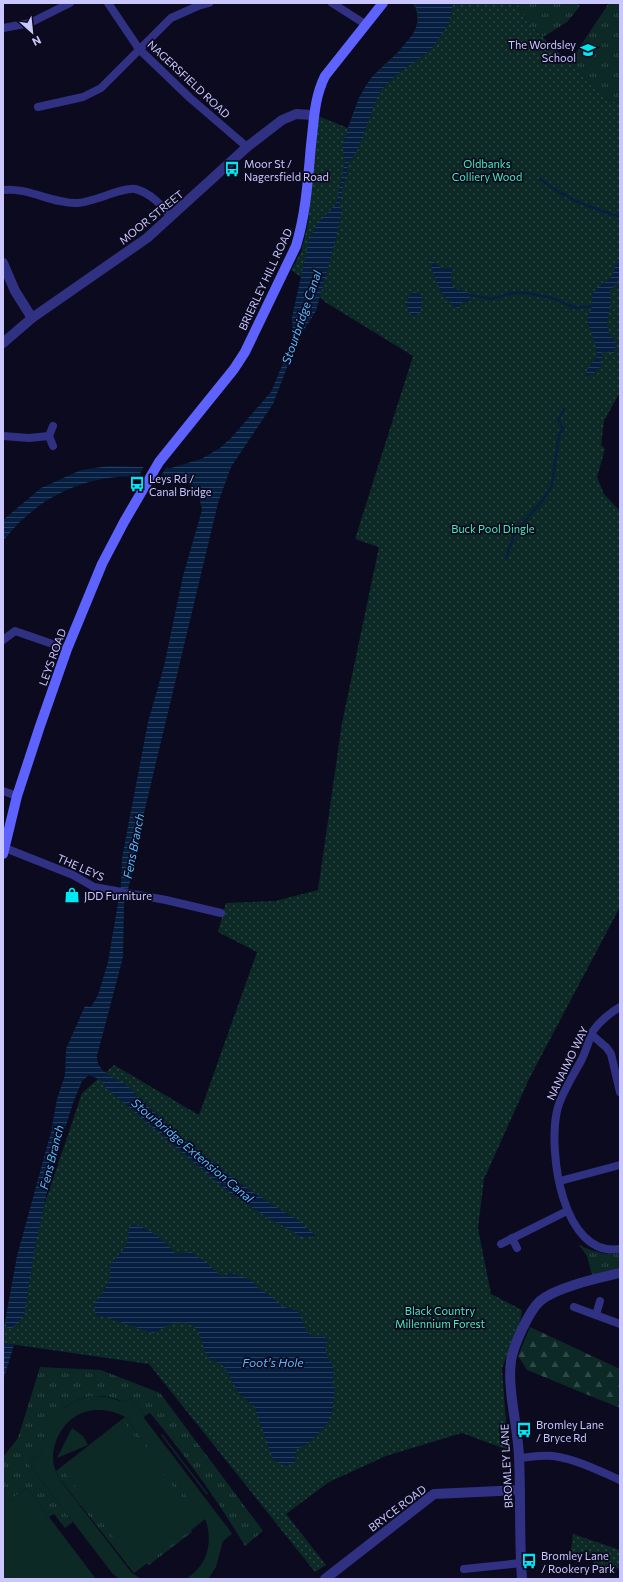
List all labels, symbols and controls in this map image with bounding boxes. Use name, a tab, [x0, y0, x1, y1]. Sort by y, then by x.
north arrow	[12, 12, 52, 52]
text: N	[30, 34, 43, 49]
street label: NAGERSFIELD ROAD	[145, 37, 233, 121]
place label: The Wordsley School	[508, 38, 576, 64]
school or university icon: The Wordsley School	[579, 41, 597, 59]
place label: Moor St / Nagersfield Road	[244, 157, 329, 183]
park label: Oldbanks Colliery Wood	[452, 157, 522, 183]
bus stop icon: Moor St / Nagersfield Road	[223, 160, 241, 178]
street label: MOOR STREET	[116, 187, 186, 247]
street label: BRIERLEY HILL ROAD	[236, 226, 294, 332]
water label: Stourbridge Canal	[278, 267, 324, 366]
place label: Leys Rd / Canal Bridge	[149, 472, 212, 498]
bus stop icon: Leys Rd / Canal Bridge	[128, 475, 146, 493]
park label: Buck Pool Dingle	[451, 522, 535, 535]
street label: LEYS ROAD	[36, 627, 68, 687]
water label: Fens Branch	[120, 812, 146, 880]
street label: THE LEYS	[55, 851, 107, 883]
shop icon: JDD Furniture	[63, 886, 81, 904]
place label: JDD Furniture	[84, 889, 152, 903]
street label: NANAIMO WAY	[544, 1024, 590, 1102]
water label: Stourbridge Extension Canal	[129, 1095, 257, 1206]
water label: Fens Branch	[36, 1123, 66, 1191]
park label: Black Country Millennium Forest	[395, 1304, 486, 1330]
water label: Foot's Hole	[242, 1355, 304, 1369]
place label: Bromley Lane / Bryce Rd	[536, 1418, 604, 1444]
bus stop icon: Bromley Lane / Bryce Rd	[515, 1421, 533, 1439]
street label: BROMLEY LANE	[497, 1423, 515, 1509]
street label: BRYCE ROAD	[366, 1482, 428, 1534]
place label: Bromley Lane / Rookery Park	[541, 1549, 615, 1575]
bus stop icon: Bromley Lane / Rookery Park	[520, 1552, 538, 1570]

